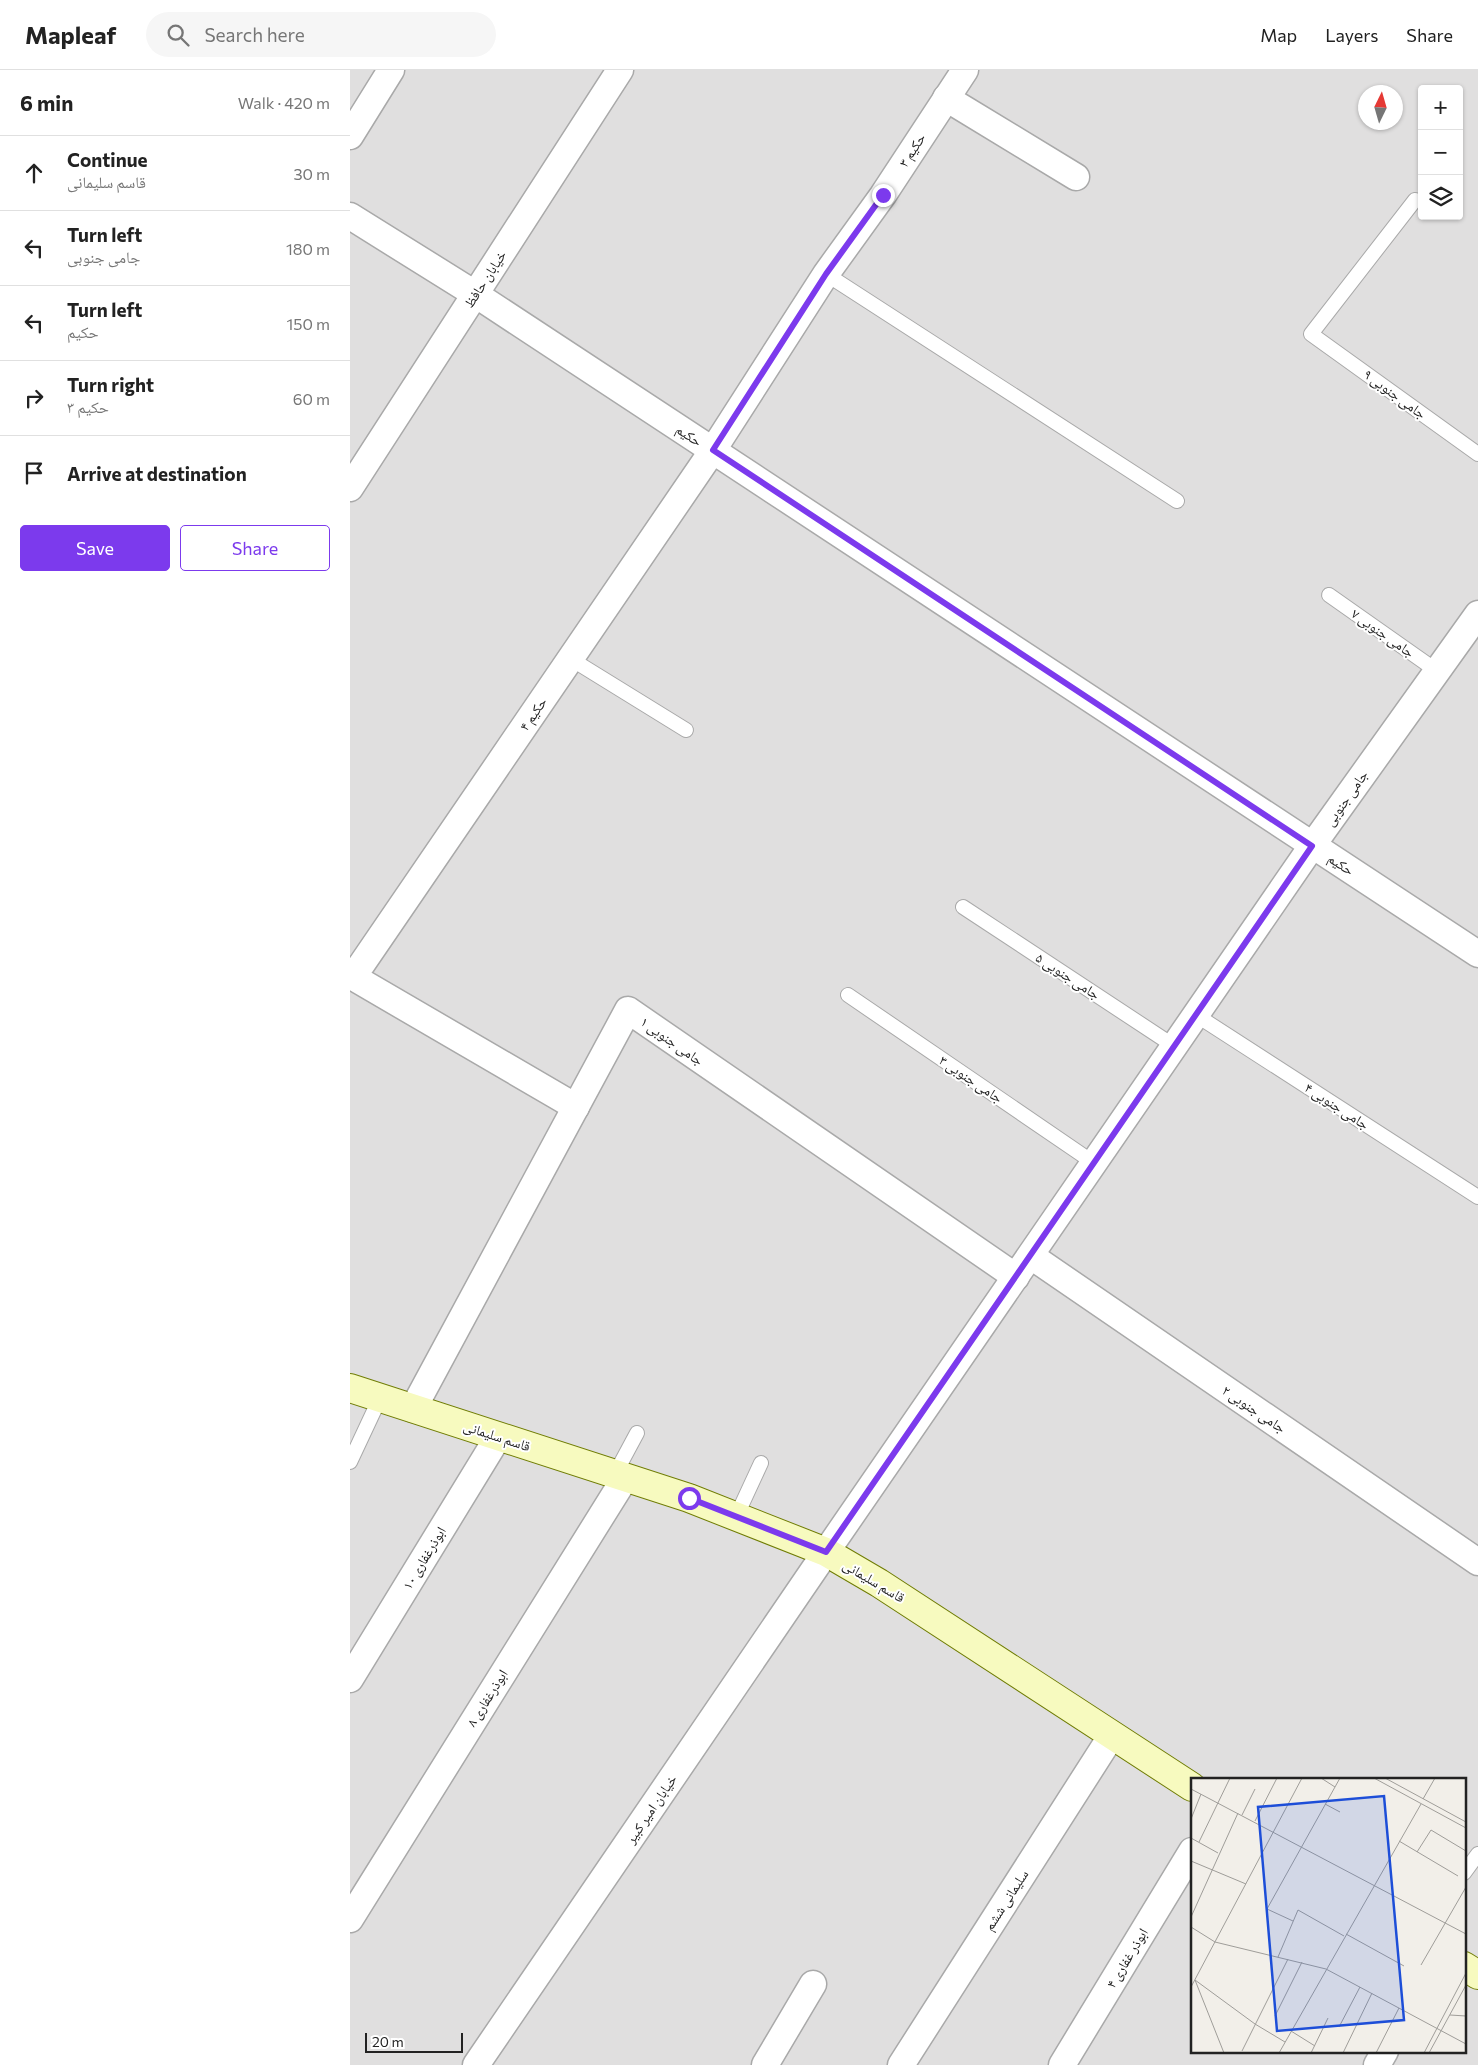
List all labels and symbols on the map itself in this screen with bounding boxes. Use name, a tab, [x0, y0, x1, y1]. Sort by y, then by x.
north arrow	[1358, 85, 1403, 130]
street label: حکیم ۳	[894, 130, 930, 171]
route end	[872, 184, 895, 207]
street label: خیابان حافظ	[460, 247, 510, 311]
street label: جامی جنوبی ۹	[1360, 365, 1430, 423]
street label: حکیم	[672, 420, 706, 451]
street label: جامی جنوبی ۷	[1348, 605, 1418, 661]
street label: حکیم ۴	[515, 694, 552, 735]
street label: جامی جنوبی	[1320, 766, 1372, 829]
street label: حکیم	[1324, 849, 1358, 880]
street label: جامی جنوبی ۵	[1032, 949, 1104, 1004]
street label: جامی جنوبی ۱	[637, 1013, 707, 1069]
street label: جامی جنوبی ۳	[936, 1051, 1006, 1107]
street label: جامی جنوبی ۴	[1301, 1079, 1373, 1134]
street label: جامی جنوبی ۲	[1219, 1381, 1289, 1437]
street label: قاسم سلیمانی	[461, 1417, 533, 1456]
route start	[678, 1487, 701, 1510]
street label: ابوذرغفاری ۱۰	[398, 1523, 450, 1593]
street label: قاسم سلیمانی	[839, 1555, 908, 1607]
street label: ابوذرغفاری ۸	[462, 1666, 512, 1730]
street label: خیابان امیر کبیر	[621, 1771, 681, 1848]
inset map	[1191, 1778, 1466, 2052]
street label: سلیمانی ششم	[980, 1866, 1033, 1934]
street label: ابوذر غفاری ۴	[1102, 1925, 1152, 1991]
scale bar	[365, 2030, 462, 2053]

